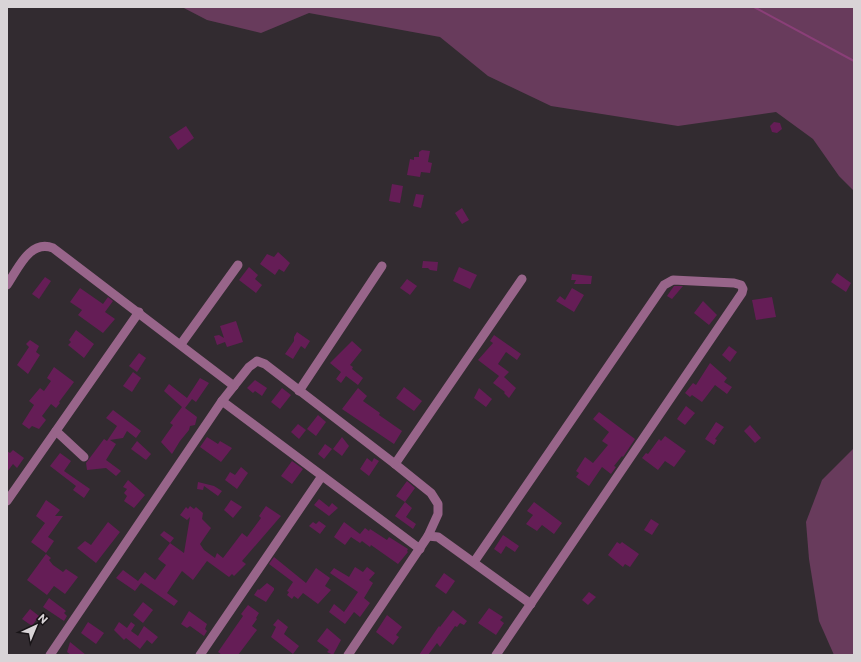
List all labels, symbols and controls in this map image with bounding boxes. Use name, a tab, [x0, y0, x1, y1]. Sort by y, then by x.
north arrow	[16, 606, 56, 646]
text: N	[36, 611, 51, 626]

